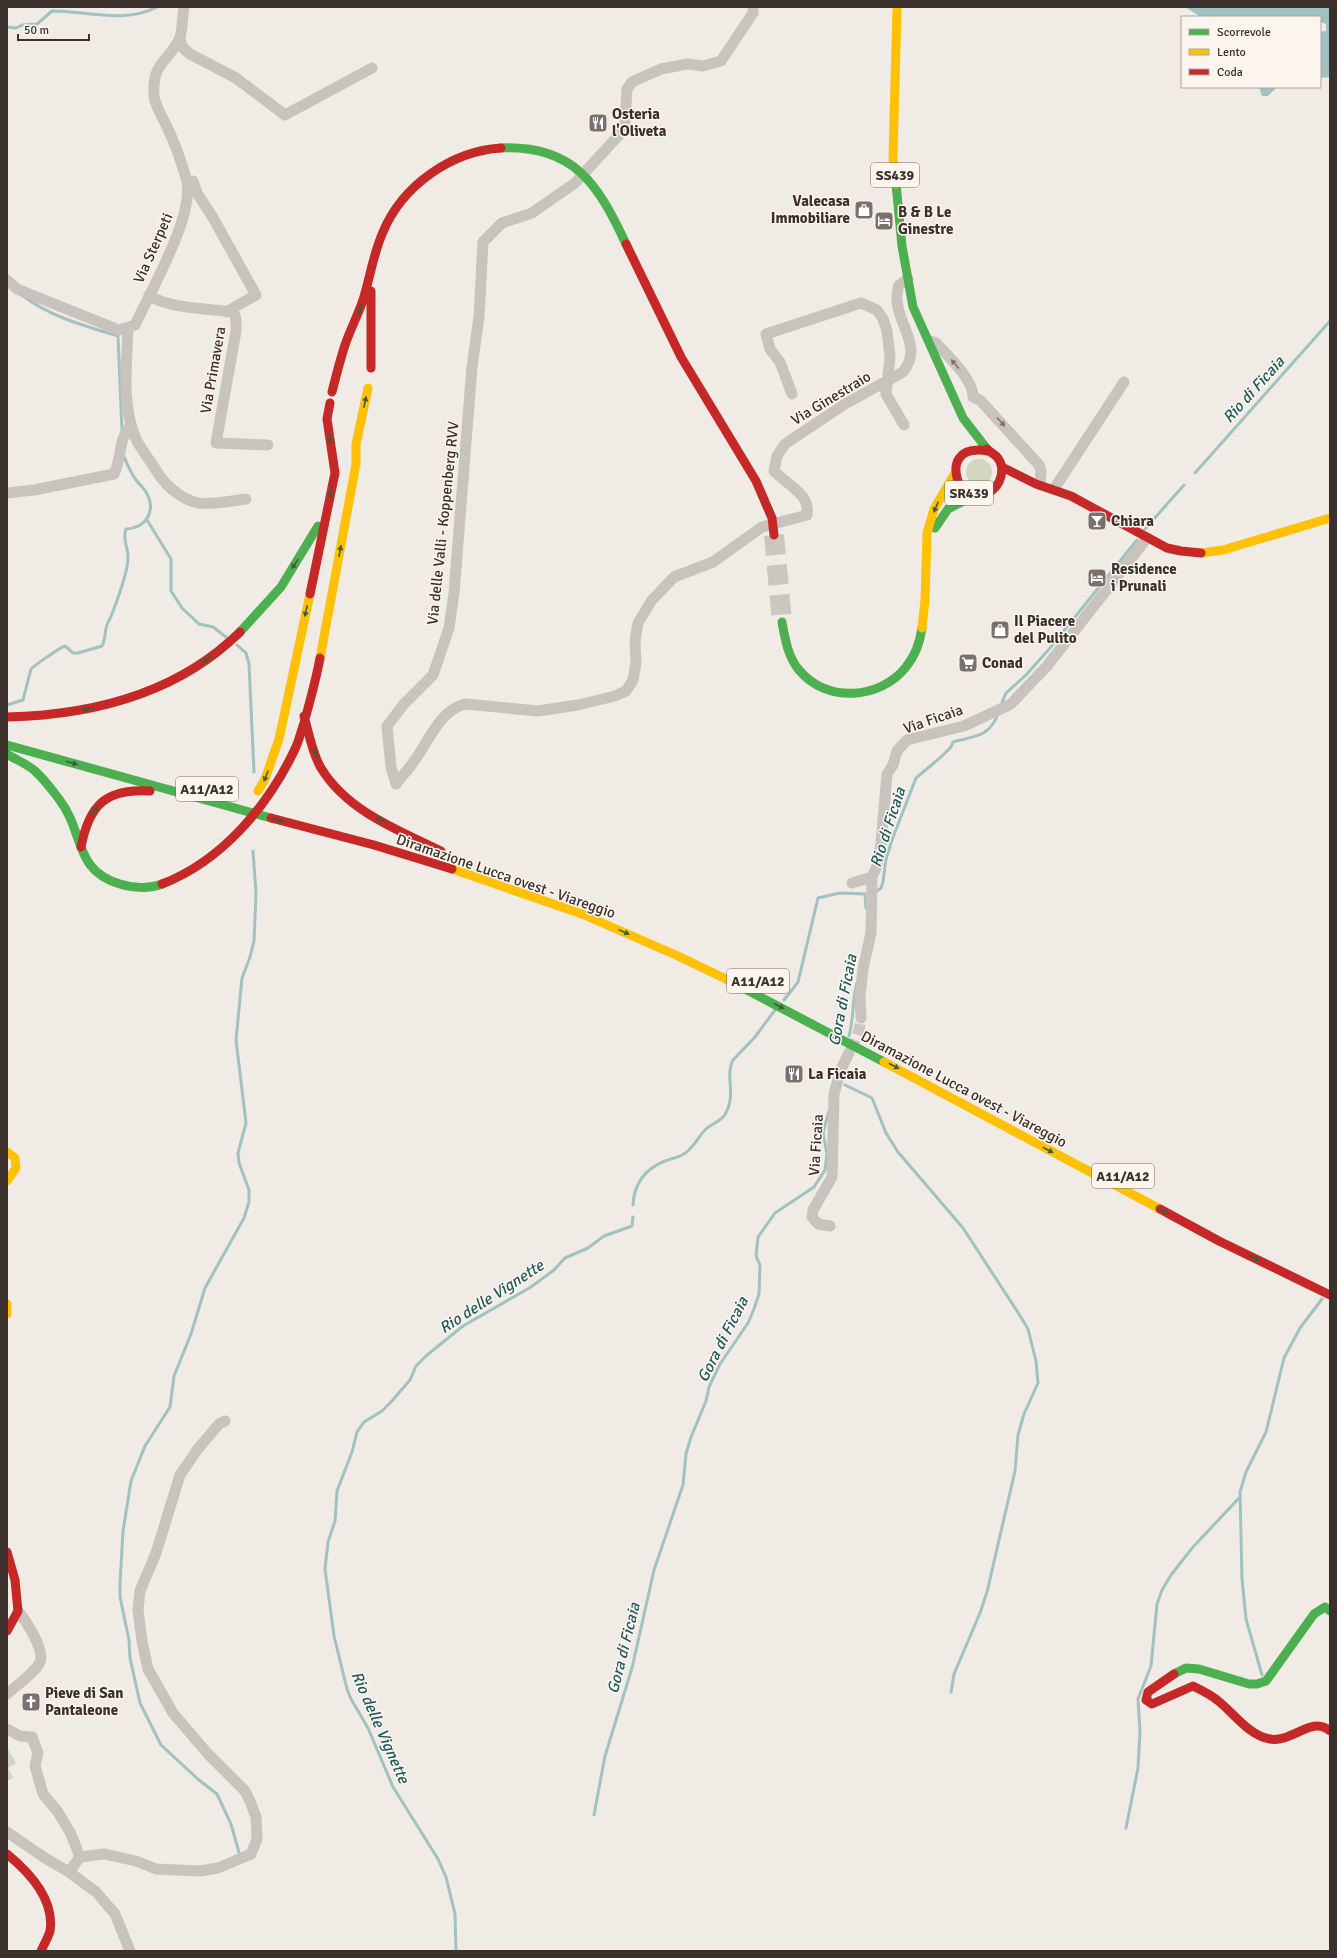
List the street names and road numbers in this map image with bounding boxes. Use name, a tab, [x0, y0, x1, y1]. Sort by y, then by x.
road number: SS439	[871, 163, 919, 187]
street label: Via Sterpeti	[130, 210, 176, 286]
street label: Via Primavera	[196, 325, 230, 415]
street label: Via Ginestraio	[788, 367, 874, 429]
street label: Via delle Valli - Koppenberg RVV	[423, 420, 463, 626]
road number: SR439	[945, 481, 993, 505]
street label: Via Ficaia	[901, 700, 965, 738]
road number: A11/A12	[176, 777, 238, 801]
street label: Diramazione Lucca ovest - Viareggio	[394, 830, 618, 922]
road number: A11/A12	[727, 969, 789, 993]
street label: Diramazione Lucca ovest - Viareggio	[858, 1027, 1070, 1151]
street label: Via Ficaia	[805, 1114, 827, 1176]
road number: A11/A12	[1092, 1164, 1154, 1188]

